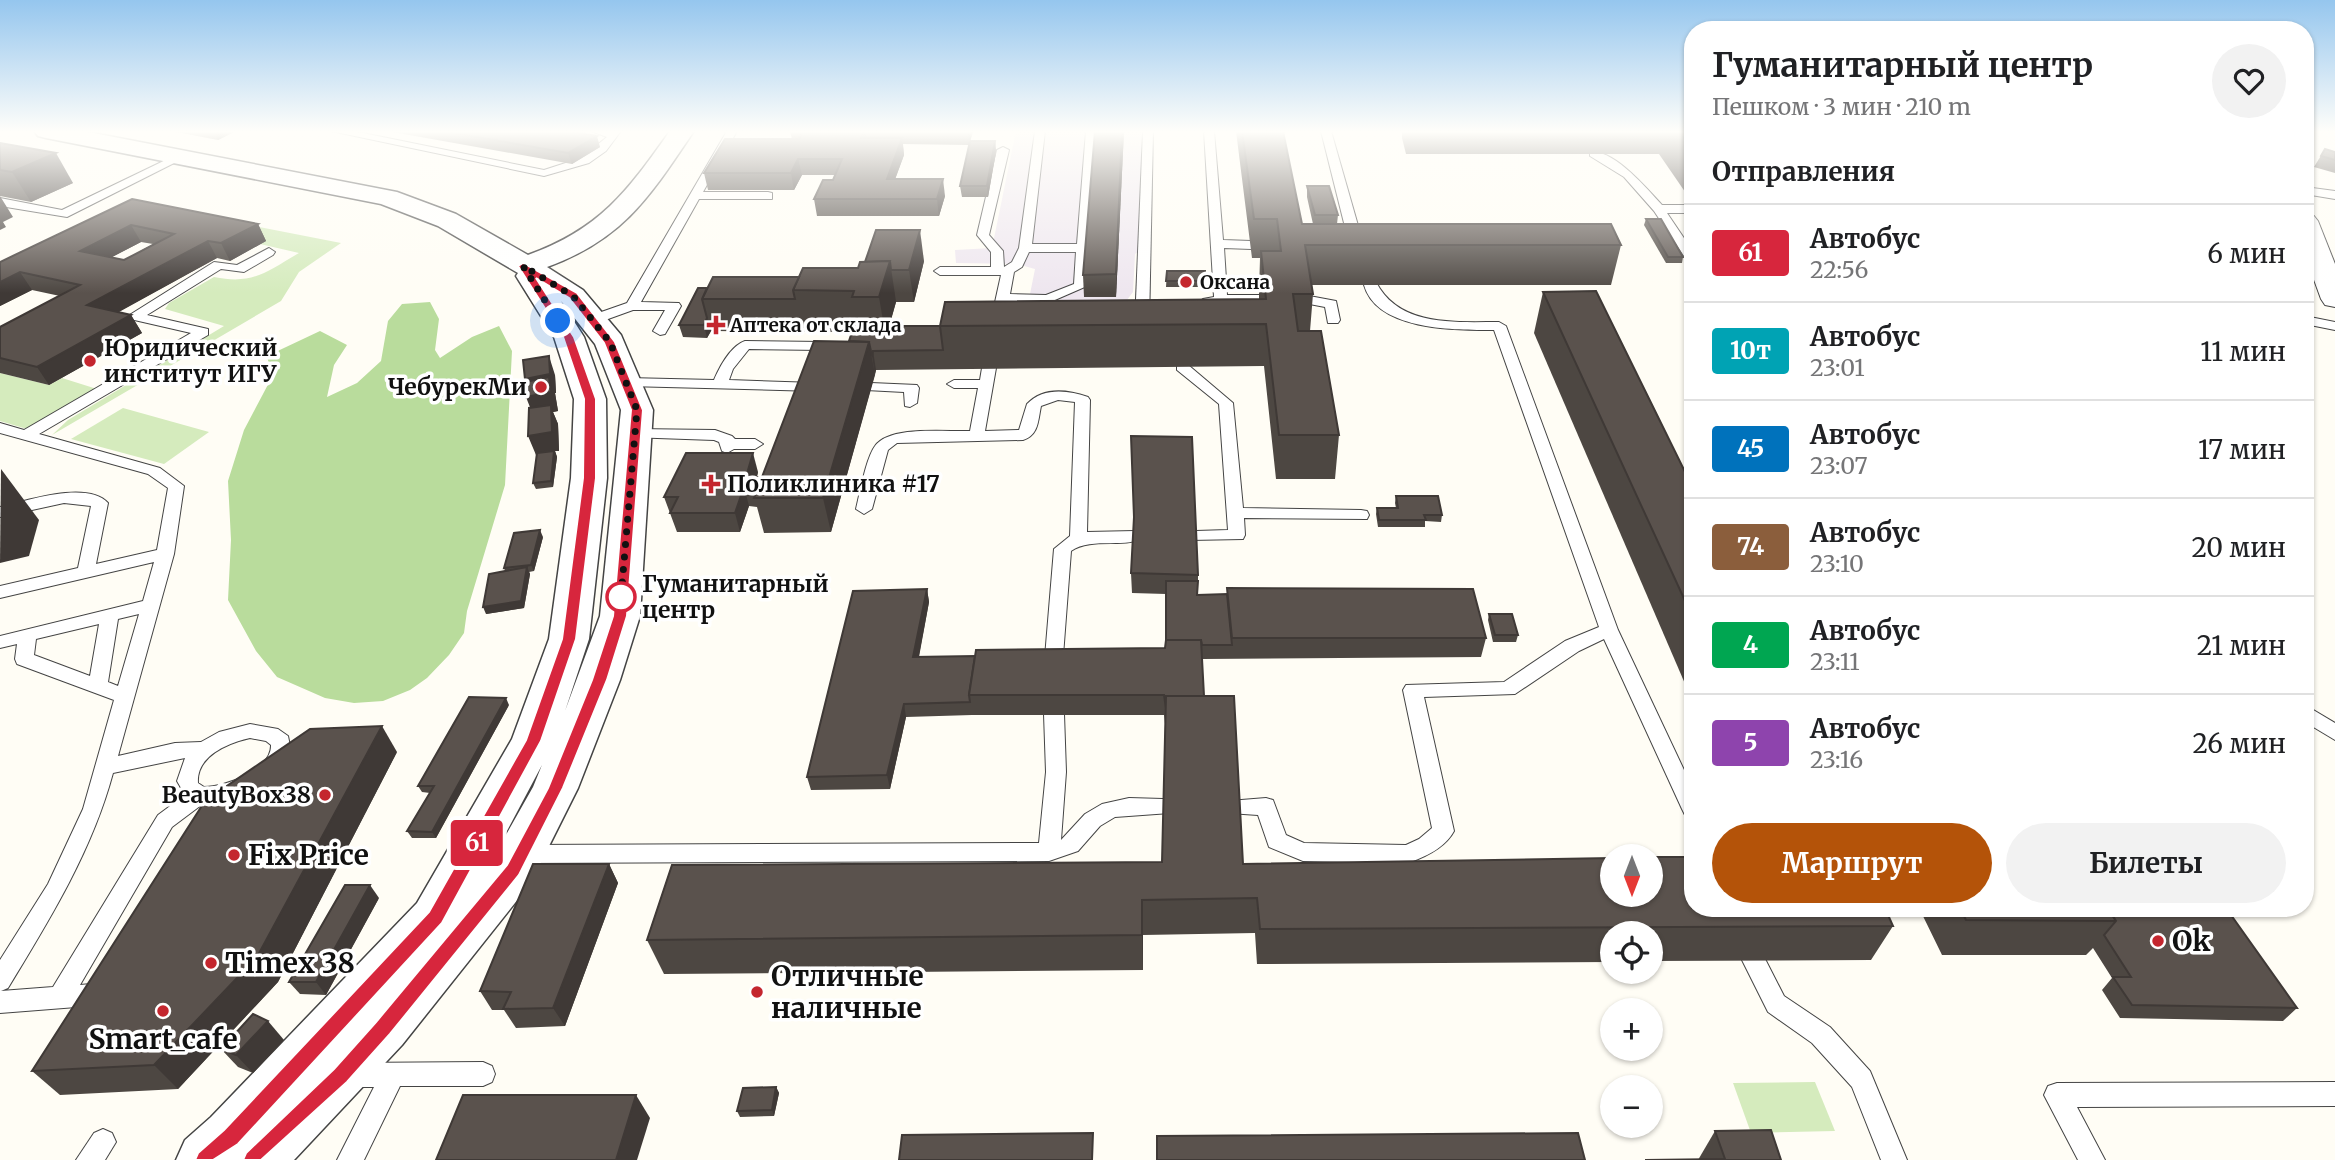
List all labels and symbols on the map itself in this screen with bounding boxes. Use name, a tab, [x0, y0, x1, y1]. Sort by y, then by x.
place label: Оксана	[1200, 270, 1271, 294]
marker: Оксана	[1178, 274, 1194, 290]
your location	[540, 303, 575, 338]
place label: Аптека от склада	[729, 313, 902, 337]
marker: Аптека от склада	[708, 317, 724, 333]
place label: Юридический институт ИГУ	[104, 333, 278, 388]
marker: Юридический институт ИГУ	[82, 353, 98, 369]
place label: ЧебурекМи	[388, 372, 527, 401]
marker: ЧебурекМи	[533, 379, 549, 395]
place label: Поликлиника #17	[727, 469, 940, 498]
marker: Поликлиника #17	[701, 474, 721, 494]
place label: Гуманитарный центр	[642, 569, 829, 624]
marker: Гуманитарный центр	[606, 582, 636, 612]
place label: BeautyBox38	[161, 780, 311, 809]
marker: BeautyBox38	[317, 787, 333, 803]
line badge: 61	[446, 820, 508, 866]
place label: Fix Price	[248, 837, 369, 873]
north arrow	[1600, 844, 1662, 906]
marker: Fix Price	[226, 847, 242, 863]
place label: Ok	[2172, 923, 2211, 959]
marker: Ok	[2150, 933, 2166, 949]
place label: Timex 38	[225, 945, 355, 981]
marker: Timex 38	[203, 955, 219, 971]
place label: Отличные наличные	[771, 958, 924, 1026]
marker: Отличные наличные	[749, 984, 765, 1000]
marker: Smart_cafe	[155, 1003, 171, 1019]
place label: Smart_cafe	[88, 1021, 238, 1057]

